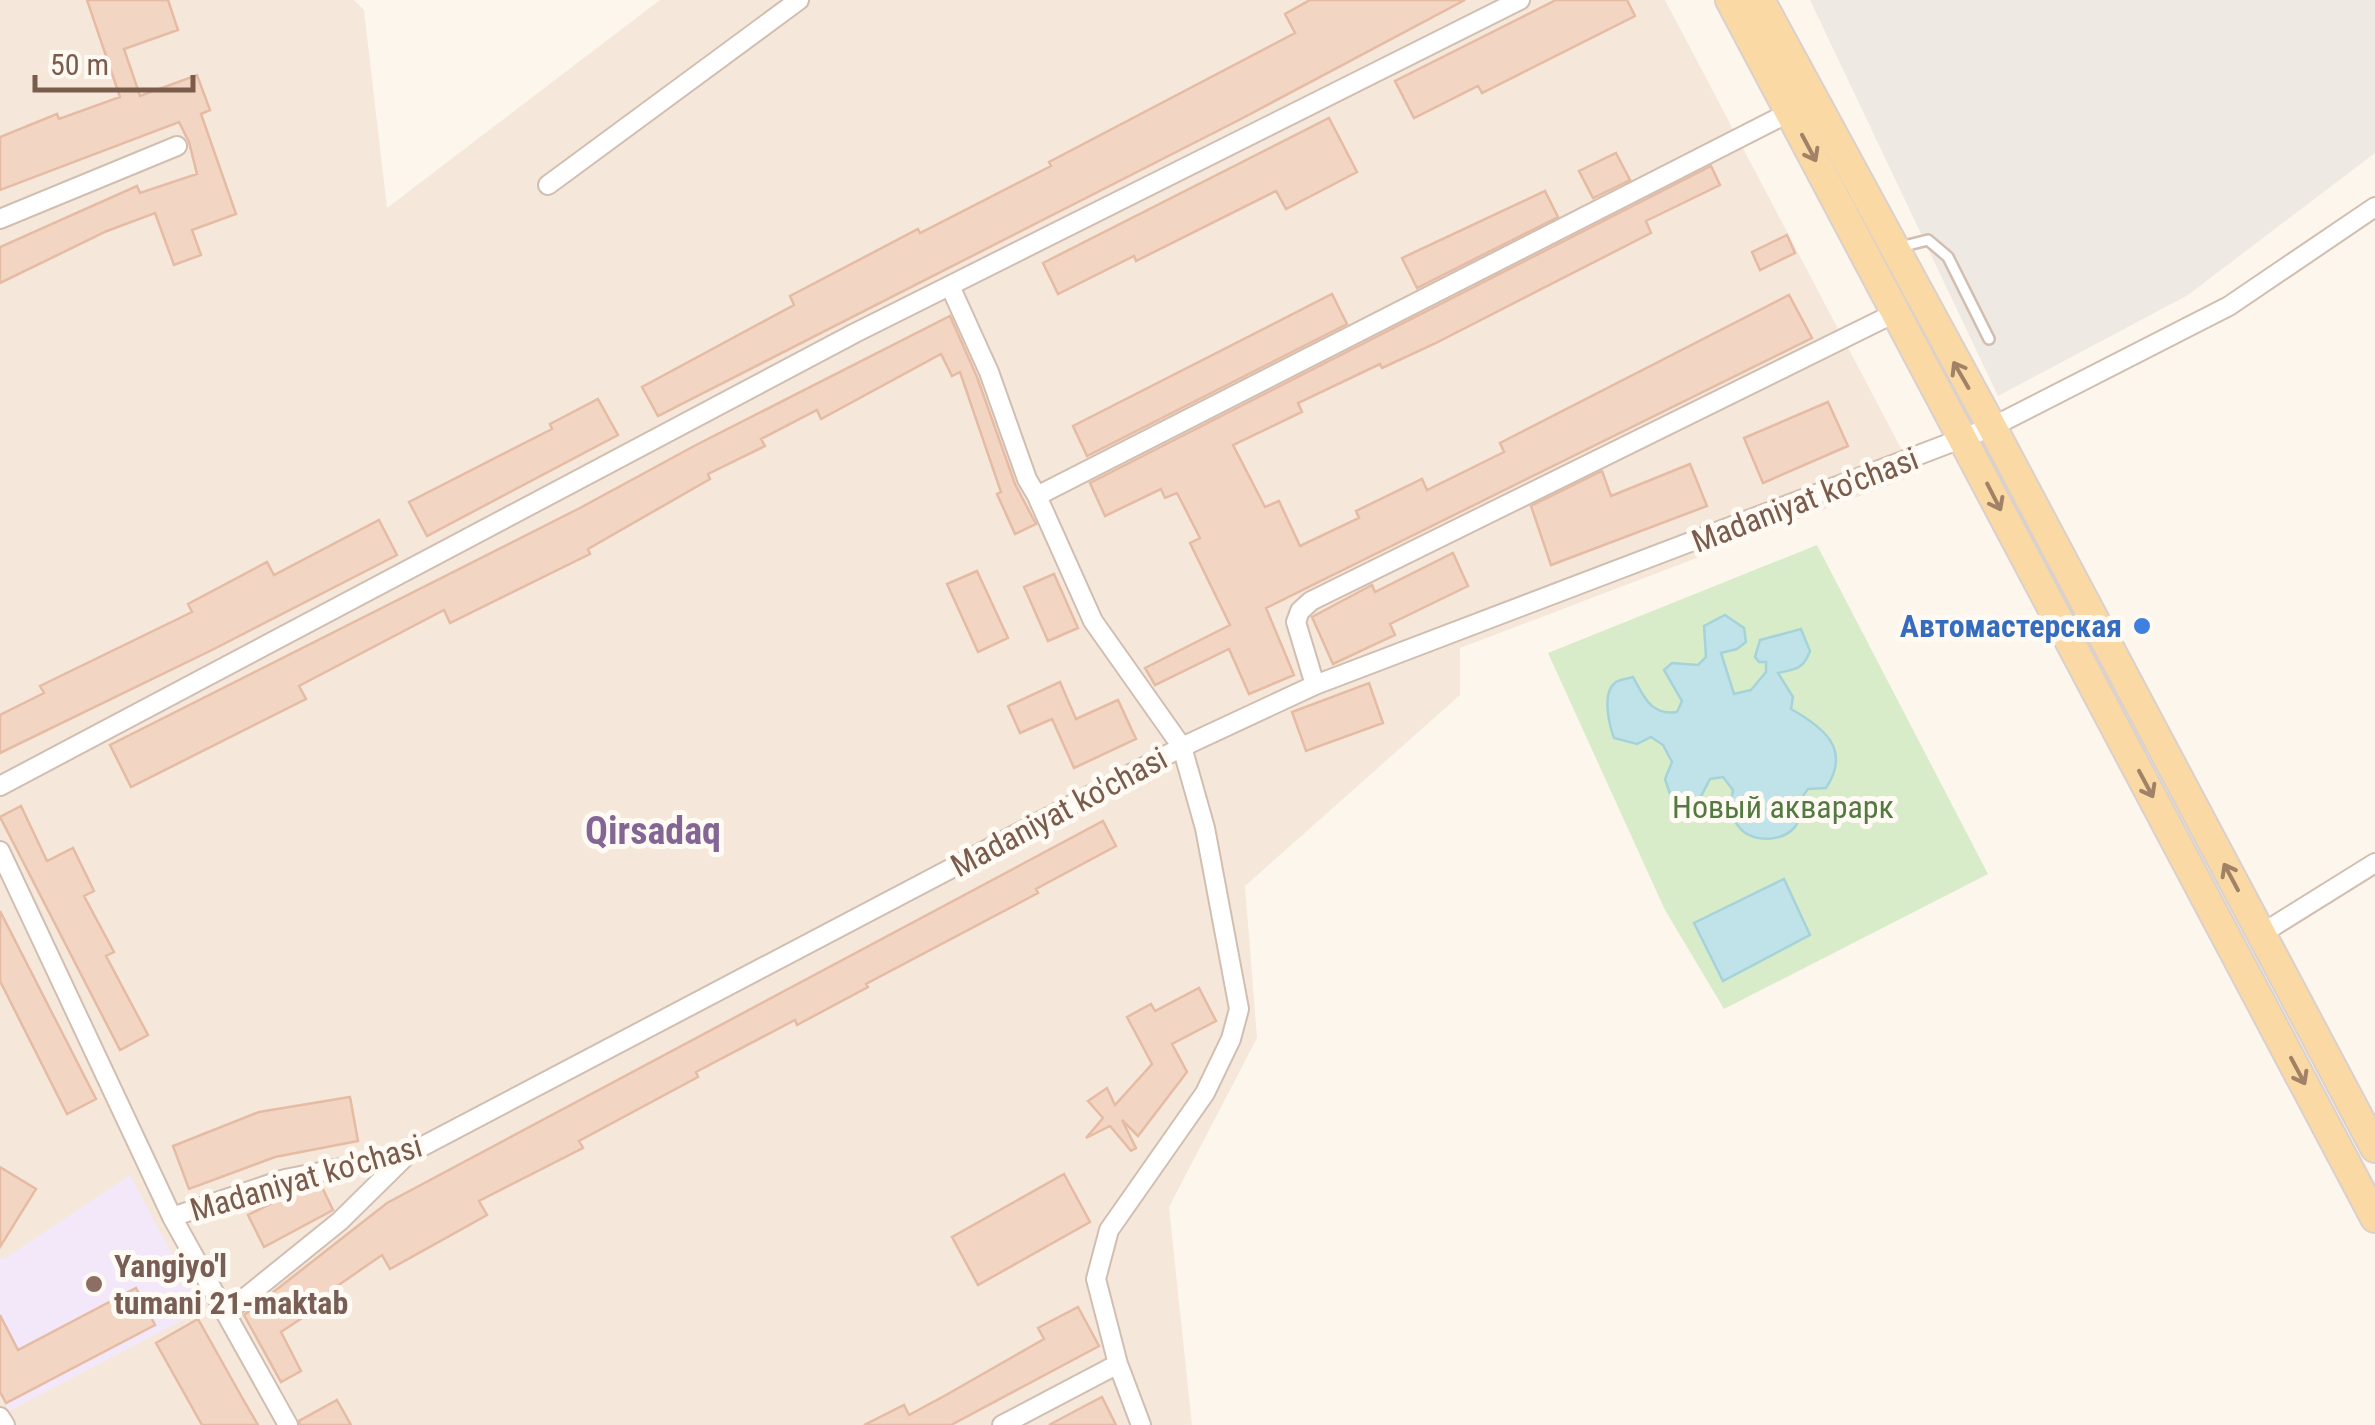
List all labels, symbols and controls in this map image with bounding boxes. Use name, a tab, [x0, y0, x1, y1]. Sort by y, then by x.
scale bar	[35, 30, 192, 92]
text: 50 m	[50, 47, 109, 82]
one-way arrow	[1800, 132, 1819, 162]
one-way arrow	[1951, 361, 1971, 389]
street label: Madaniyat ko'chasi	[1686, 439, 1924, 561]
one-way arrow	[1985, 481, 2004, 511]
place label: Автомастерская	[1900, 607, 2122, 645]
marker: Автомастерская	[2131, 615, 2153, 637]
street label: Madaniyat ko'chasi	[944, 739, 1174, 885]
one-way arrow	[2136, 769, 2156, 799]
park label: Новый акварарк	[1672, 788, 1894, 826]
district label: Qirsadaq	[585, 809, 721, 853]
one-way arrow	[2220, 862, 2240, 892]
one-way arrow	[2288, 1056, 2308, 1086]
street label: Madaniyat ko'chasi	[186, 1127, 426, 1229]
place label: Yangiyo'l tumani 21-maktab	[114, 1247, 348, 1322]
marker: Yangiyo'l tumani 21-maktab	[83, 1273, 105, 1295]

